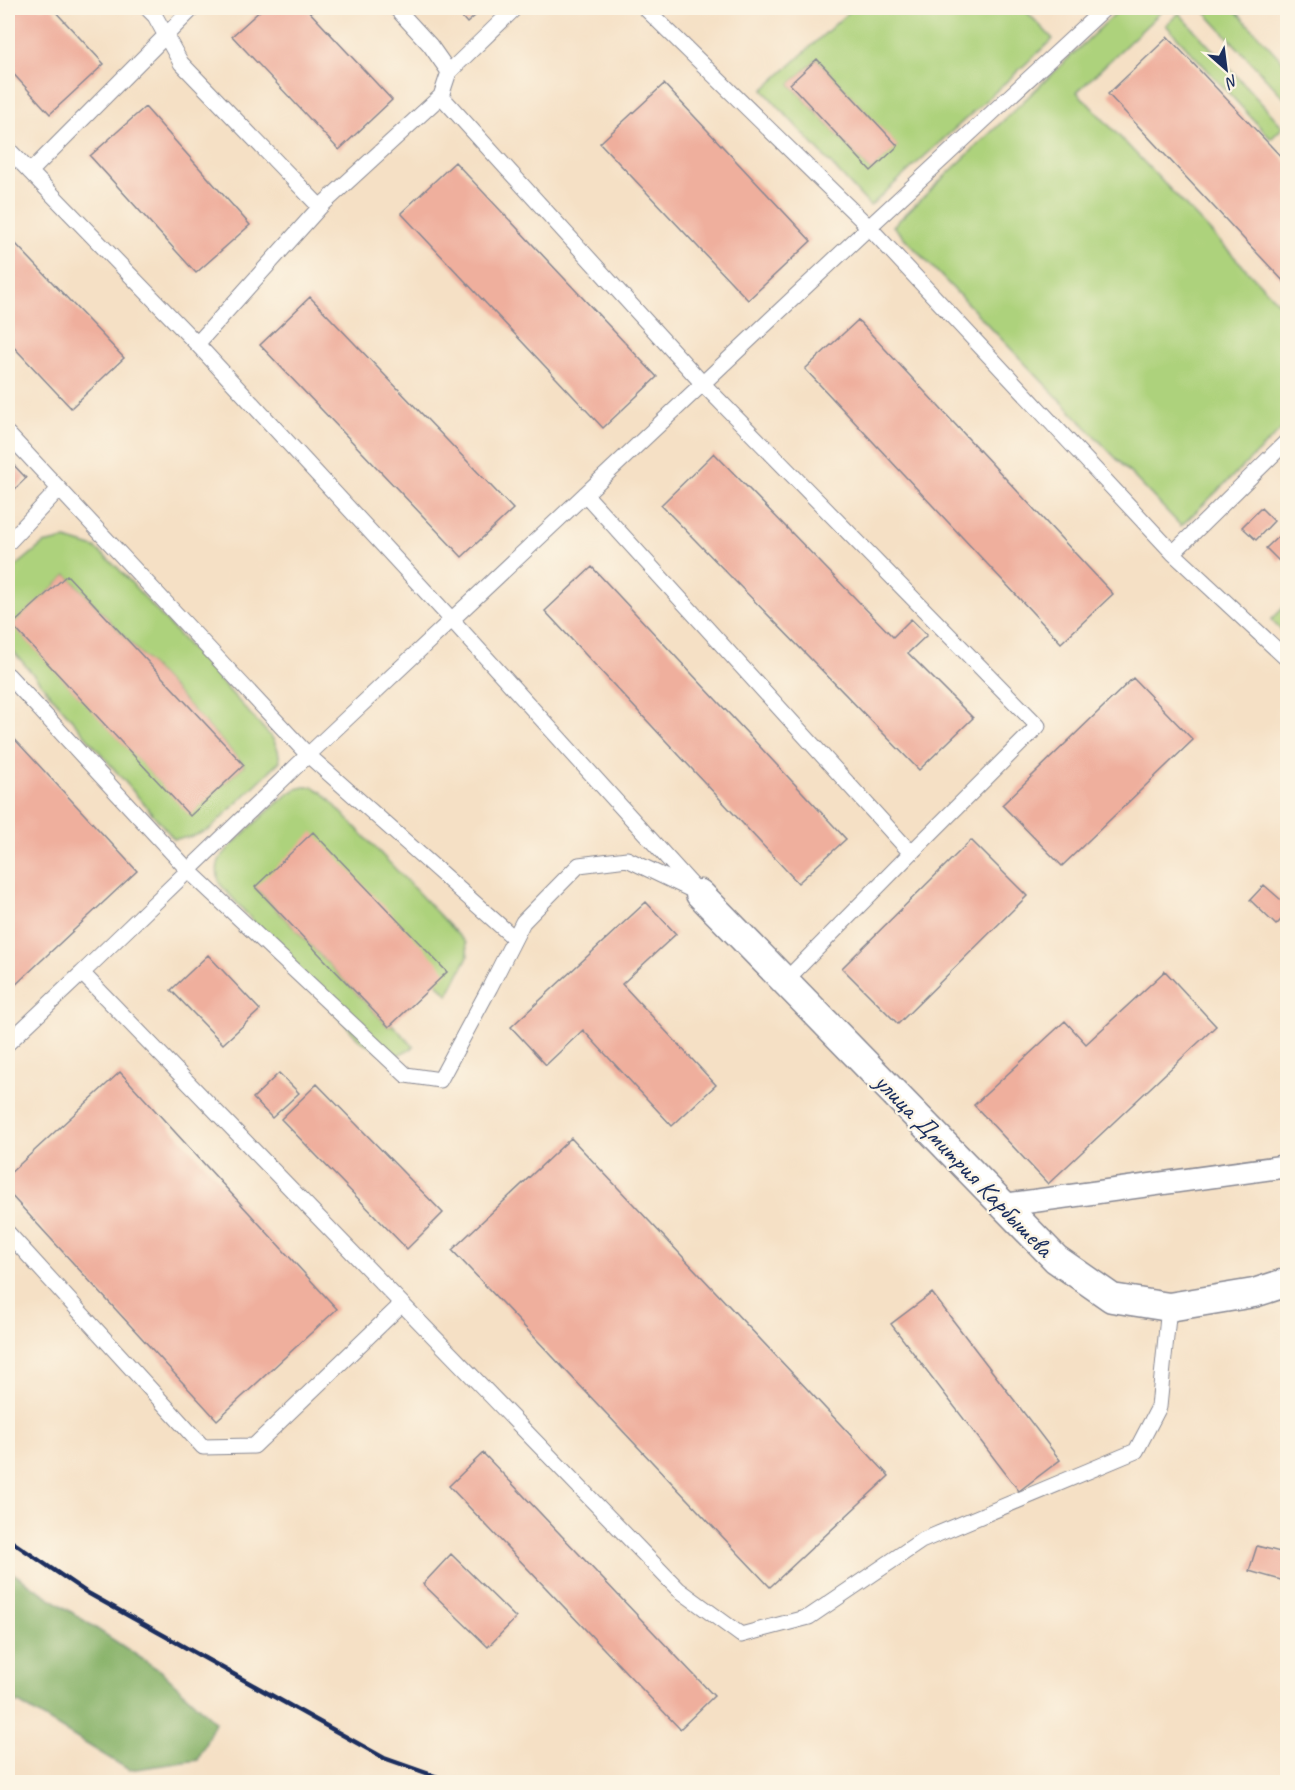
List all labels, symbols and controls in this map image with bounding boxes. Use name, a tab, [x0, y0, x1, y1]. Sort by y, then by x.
north arrow	[1196, 39, 1256, 99]
text: N	[1221, 70, 1242, 94]
street label: улица Дмитрия Карбышева	[866, 1064, 1062, 1265]

